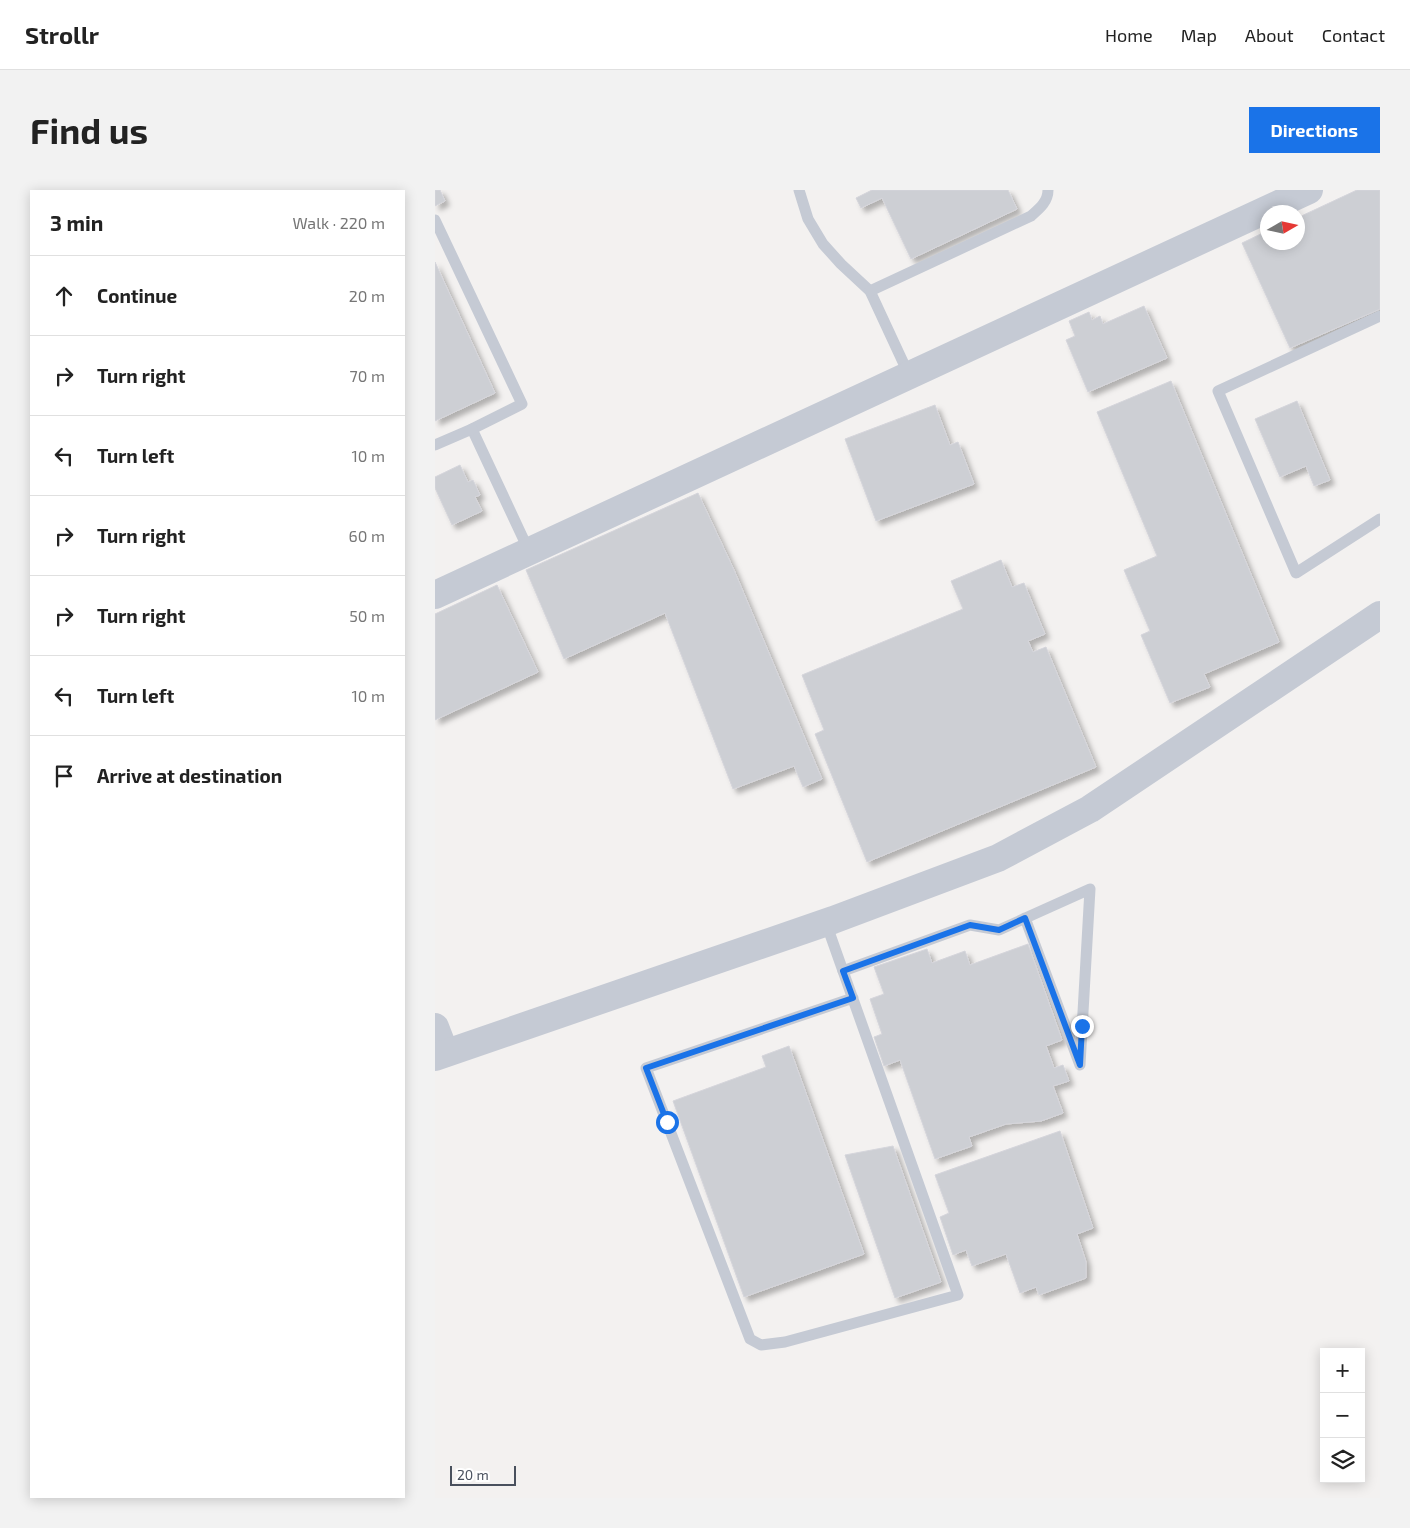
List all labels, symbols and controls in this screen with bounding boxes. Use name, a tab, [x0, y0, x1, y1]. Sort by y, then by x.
text: Strollr	[25, 20, 99, 49]
text: Home	[1105, 24, 1153, 46]
text: Map	[1181, 24, 1217, 46]
text: About	[1245, 24, 1294, 46]
text: Contact	[1322, 24, 1385, 46]
button: Directions	[1249, 107, 1380, 153]
text: Find us	[30, 109, 148, 151]
north arrow	[1260, 205, 1305, 250]
text: 3 min	[50, 210, 103, 235]
text: Walk · 220 m	[292, 213, 385, 232]
icon: ahead	[50, 282, 78, 310]
text: Continue	[97, 284, 177, 307]
text: 20 m	[349, 286, 385, 305]
icon: right	[50, 362, 78, 390]
text: Turn right	[97, 364, 185, 387]
text: 70 m	[350, 366, 385, 385]
icon: left	[50, 442, 78, 470]
text: Turn left	[97, 444, 174, 467]
text: 10 m	[351, 446, 385, 465]
icon: right	[50, 522, 78, 550]
text: Turn right	[97, 524, 185, 547]
text: 60 m	[349, 526, 385, 545]
icon: right	[50, 602, 78, 630]
text: Turn right	[97, 604, 185, 627]
text: 50 m	[349, 606, 385, 625]
icon: left	[50, 682, 78, 710]
text: Turn left	[97, 684, 174, 707]
text: 10 m	[351, 686, 385, 705]
icon: arrive	[50, 762, 78, 790]
text: Arrive at destination	[97, 764, 282, 787]
route end	[1071, 1015, 1094, 1038]
route start	[656, 1111, 679, 1134]
map controls	[1320, 1348, 1365, 1483]
button: +	[1320, 1348, 1365, 1393]
button: −	[1320, 1393, 1365, 1438]
button: layers	[1320, 1438, 1365, 1483]
scale bar	[450, 1463, 516, 1486]
text: 20 m	[457, 1466, 489, 1483]

